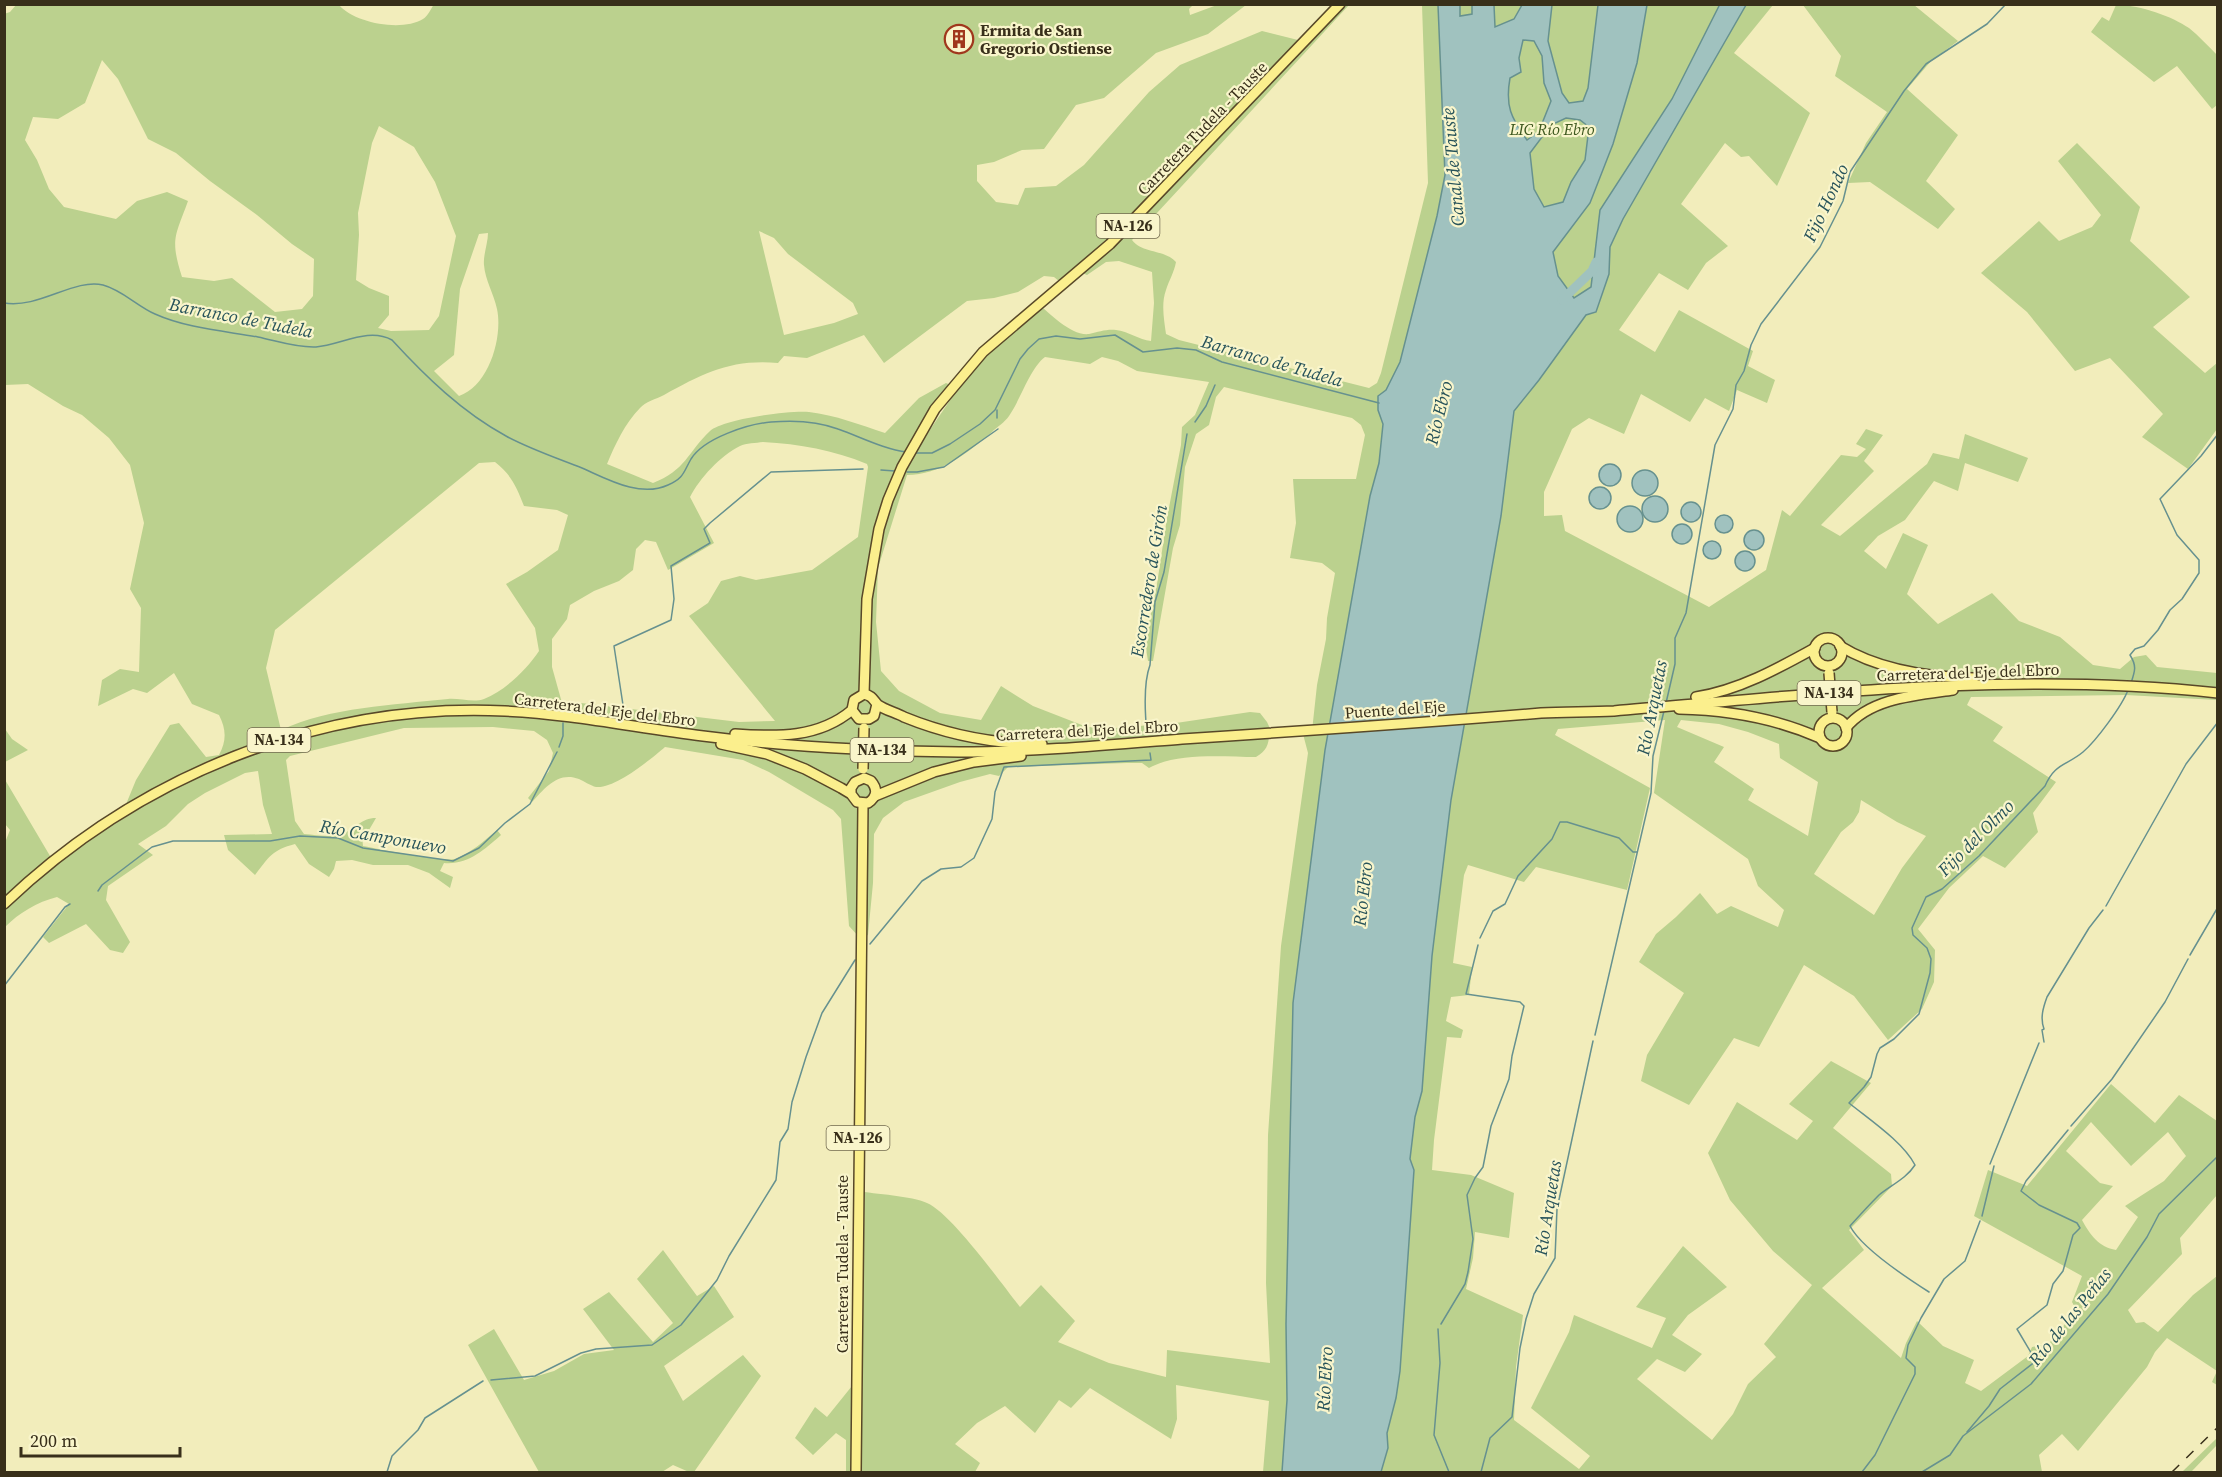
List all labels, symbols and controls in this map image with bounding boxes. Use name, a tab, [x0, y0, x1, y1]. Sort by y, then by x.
place label: Ermita de San Gregorio Ostiense	[980, 19, 1112, 59]
building icon: Ermita de San Gregorio Ostiense	[943, 23, 975, 55]
street label: Carretera Tudela - Tauste	[1132, 56, 1272, 200]
water label: Canal de Tauste	[1435, 106, 1470, 227]
park label: LIC Río Ebro	[1508, 118, 1595, 140]
water label: Fijo Hondo	[1796, 160, 1855, 247]
road number: NA-126	[1096, 214, 1160, 238]
water label: Barranco de Tudela	[166, 291, 316, 344]
water label: Barranco de Tudela	[1198, 328, 1346, 393]
water label: Río Ebro	[1418, 378, 1459, 448]
water label: Escorredero de Girón	[1124, 503, 1173, 660]
water label: Río Arquetas	[1630, 658, 1673, 758]
street label: Carretera del Eje del Ebro	[1876, 658, 2060, 686]
road number: NA-134	[1798, 681, 1860, 705]
street label: Carretera del Eje del Ebro	[513, 687, 697, 731]
street label: Puente del Eje	[1344, 694, 1446, 724]
street label: Carretera del Eje del Ebro	[995, 714, 1179, 746]
road number: NA-134	[248, 728, 310, 752]
road number: NA-134	[850, 738, 914, 762]
water label: Fijo del Olmo	[1931, 794, 2020, 882]
water label: Río Camponuevo	[317, 813, 449, 860]
water label: Río Ebro	[1347, 860, 1378, 928]
road number: NA-126	[826, 1126, 890, 1150]
water label: Río Arquetas	[1527, 1158, 1567, 1258]
street label: Carretera Tudela - Tauste	[831, 1175, 853, 1353]
water label: Río de las Peñas	[2022, 1262, 2117, 1372]
water label: Río Ebro	[1310, 1346, 1339, 1413]
scale bar	[21, 1420, 180, 1458]
text: 200 m	[30, 1428, 77, 1453]

